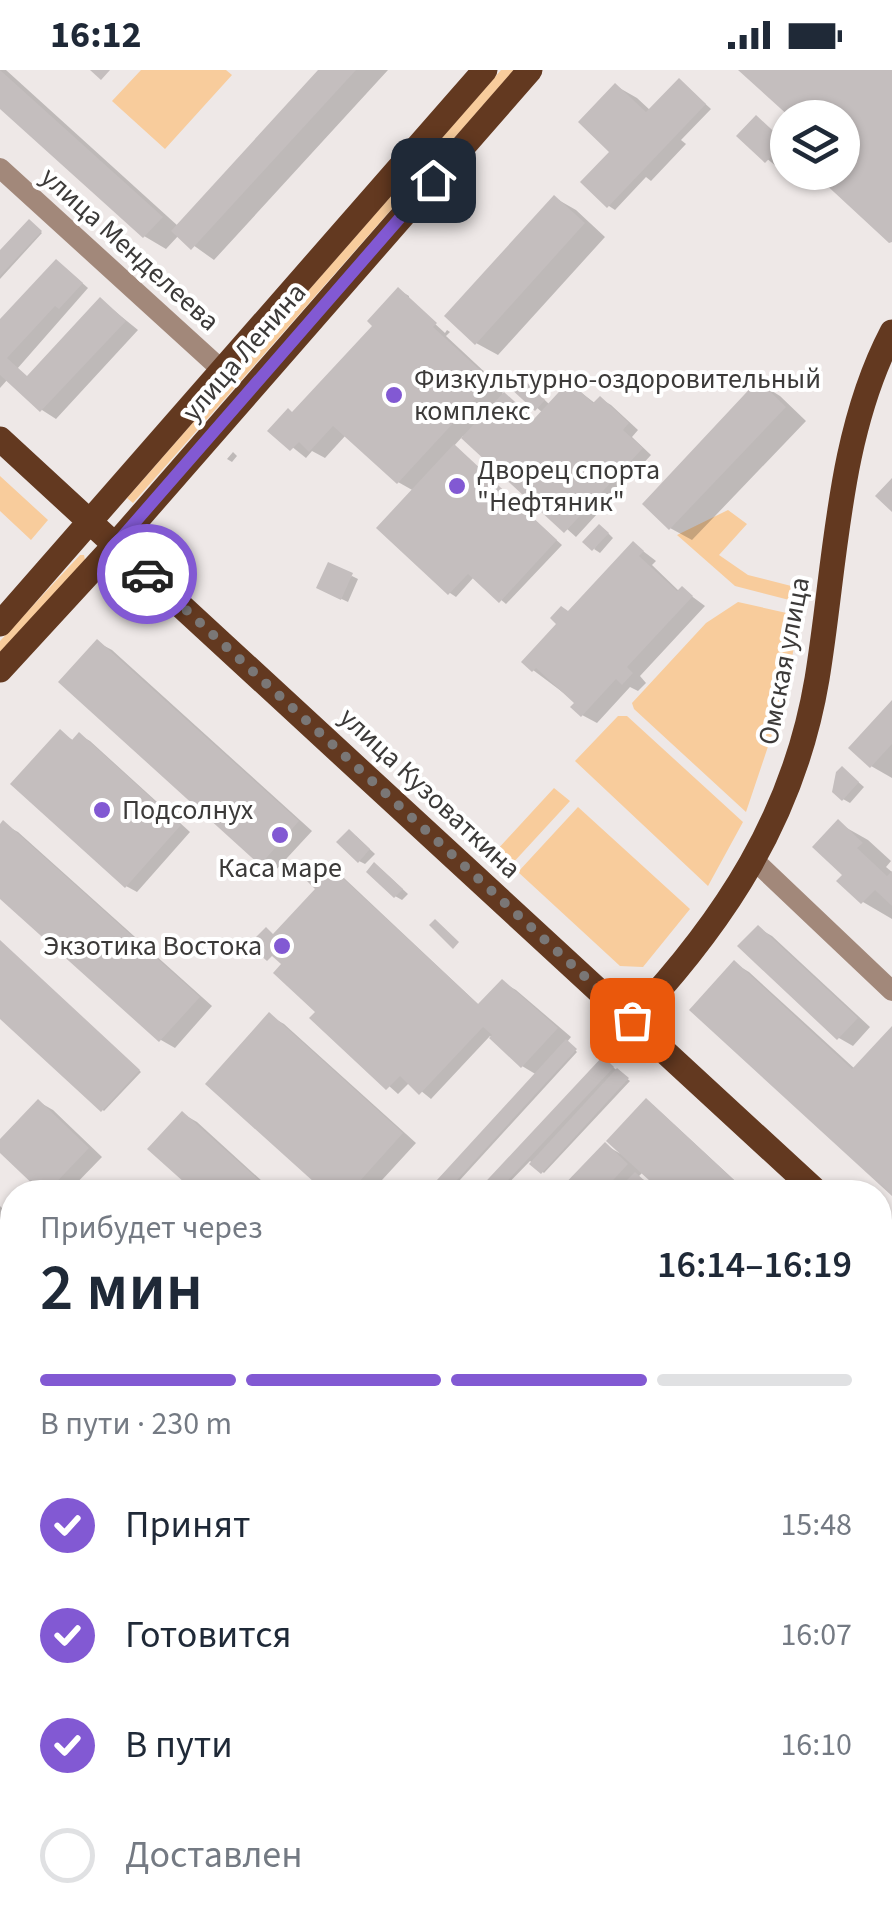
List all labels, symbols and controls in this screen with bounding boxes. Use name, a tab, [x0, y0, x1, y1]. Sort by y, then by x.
text: 16:12	[50, 8, 142, 62]
map controls	[770, 100, 860, 190]
button: layers	[770, 100, 860, 190]
pin	[391, 138, 476, 223]
icon: home	[406, 153, 461, 208]
street label: улица Менделеева	[32, 158, 228, 340]
street label: улица Ленина	[173, 274, 315, 430]
place label: Физкультурно-оздоровительный комплекс	[414, 359, 821, 431]
marker: Физкультурно-оздоровительный комплекс	[383, 384, 405, 406]
place label: Дворец спорта "Нефтяник"	[477, 450, 660, 522]
marker: Дворец спорта "Нефтяник"	[446, 475, 468, 497]
courier	[97, 524, 197, 624]
icon: car	[120, 547, 175, 602]
street label: Омская улица	[748, 574, 820, 748]
street label: улица Кузоваткина	[330, 698, 530, 888]
place label: Подсолнух	[122, 790, 254, 830]
marker: Подсолнух	[91, 799, 113, 821]
marker: Каса маре	[269, 824, 291, 846]
place label: Каса маре	[218, 848, 342, 888]
place label: Экзотика Востока	[43, 926, 262, 966]
marker: Экзотика Востока	[271, 935, 293, 957]
pin	[590, 978, 675, 1063]
icon: bag	[605, 993, 660, 1048]
text: Прибудет через	[40, 1205, 263, 1251]
text: 16:14–16:19	[657, 1238, 852, 1292]
text: 2 мин	[40, 1242, 203, 1335]
text: В пути · 230 m	[40, 1401, 232, 1447]
icon: check	[40, 1498, 95, 1553]
text: Принят	[125, 1498, 250, 1552]
text: 15:48	[780, 1502, 852, 1548]
icon: check	[40, 1608, 95, 1663]
text: Готовится	[125, 1608, 292, 1662]
text: 16:07	[780, 1612, 852, 1658]
icon: check	[40, 1718, 95, 1773]
text: В пути	[125, 1718, 233, 1772]
text: 16:10	[780, 1722, 852, 1768]
text: Доставлен	[125, 1828, 303, 1882]

